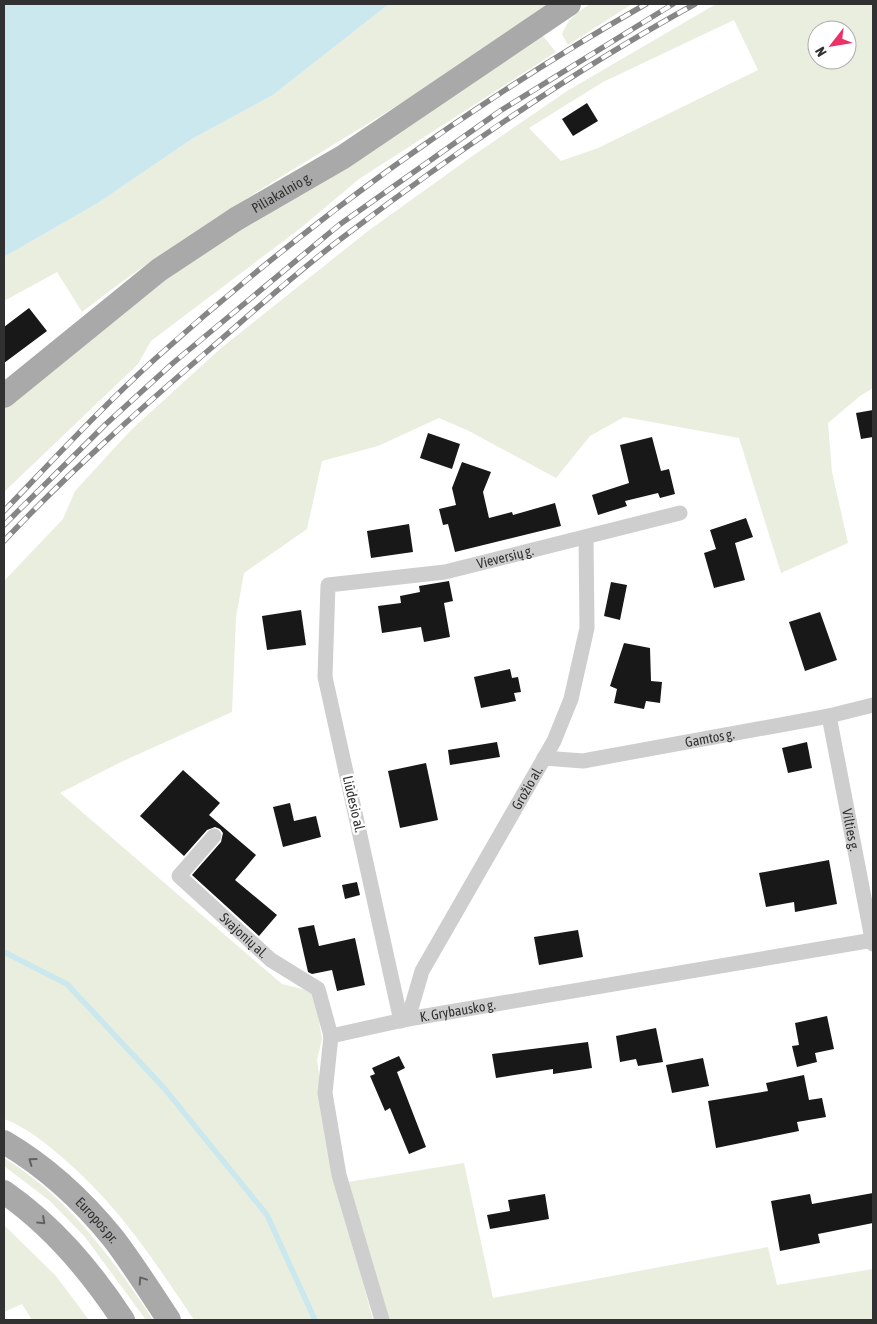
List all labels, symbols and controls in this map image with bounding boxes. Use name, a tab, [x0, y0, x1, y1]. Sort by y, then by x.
north arrow	[807, 20, 857, 70]
text: N	[812, 44, 830, 59]
street label: Piliakalnio g.	[249, 169, 315, 216]
street label: Vieversių g.	[475, 542, 535, 572]
street label: Gamtos g.	[684, 725, 736, 750]
street label: Grožio al.	[508, 763, 546, 813]
street label: Liūdesio al.	[340, 774, 368, 834]
street label: Vilties g.	[839, 807, 863, 852]
street label: Svajonių al.	[217, 909, 271, 961]
street label: K. Grybausko g.	[419, 996, 497, 1025]
one-way arrow	[29, 1159, 38, 1167]
street label: Europos pr.	[72, 1194, 122, 1246]
one-way arrow	[37, 1215, 46, 1224]
one-way arrow	[139, 1276, 148, 1286]

